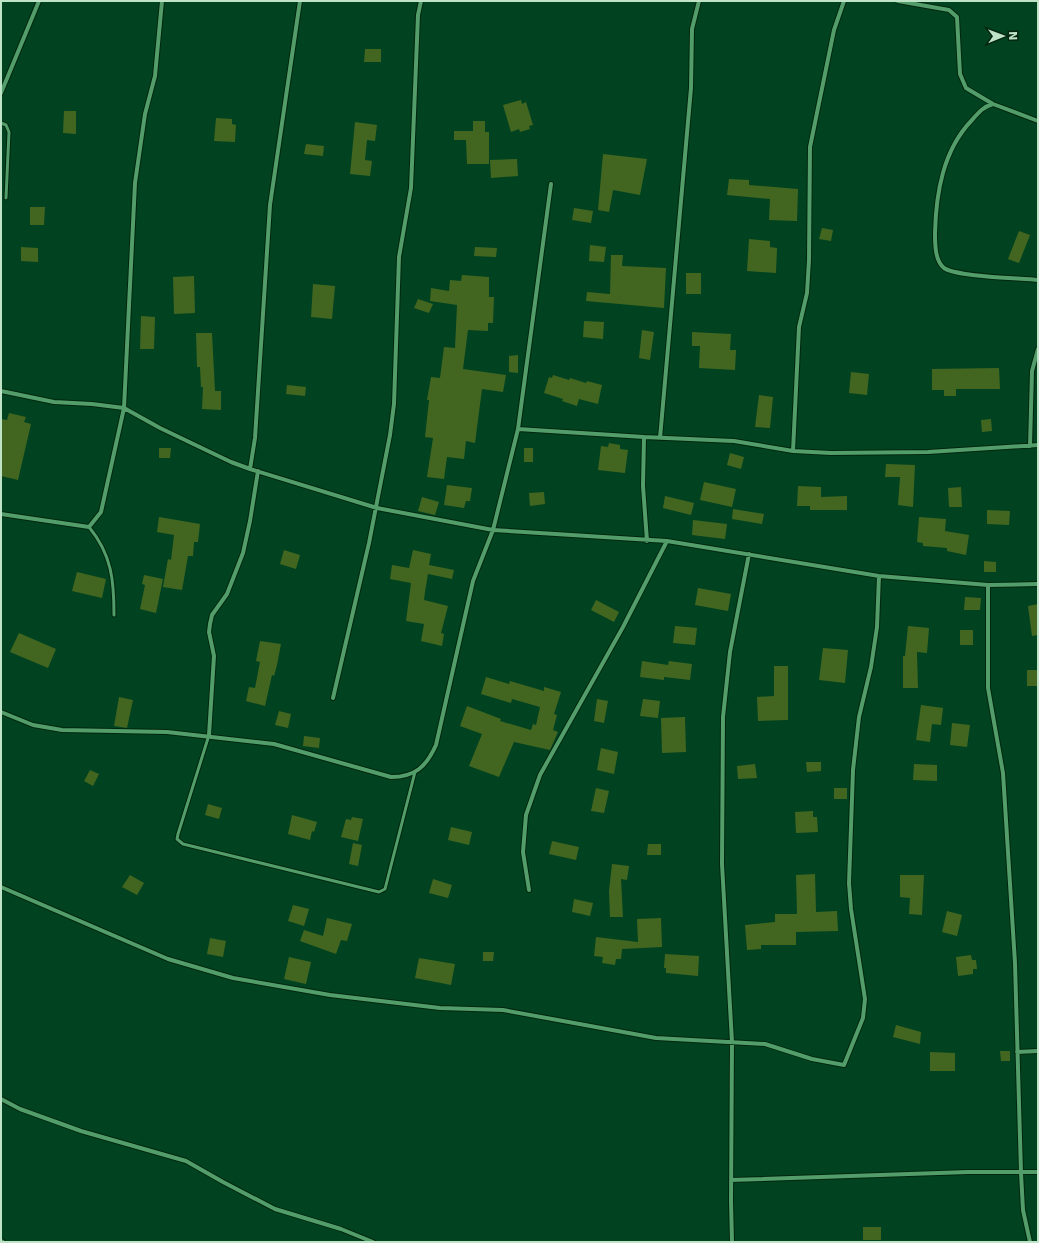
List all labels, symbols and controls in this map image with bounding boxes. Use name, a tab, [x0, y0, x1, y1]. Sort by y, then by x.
north arrow	[983, 16, 1023, 56]
text: N	[1006, 31, 1019, 41]

